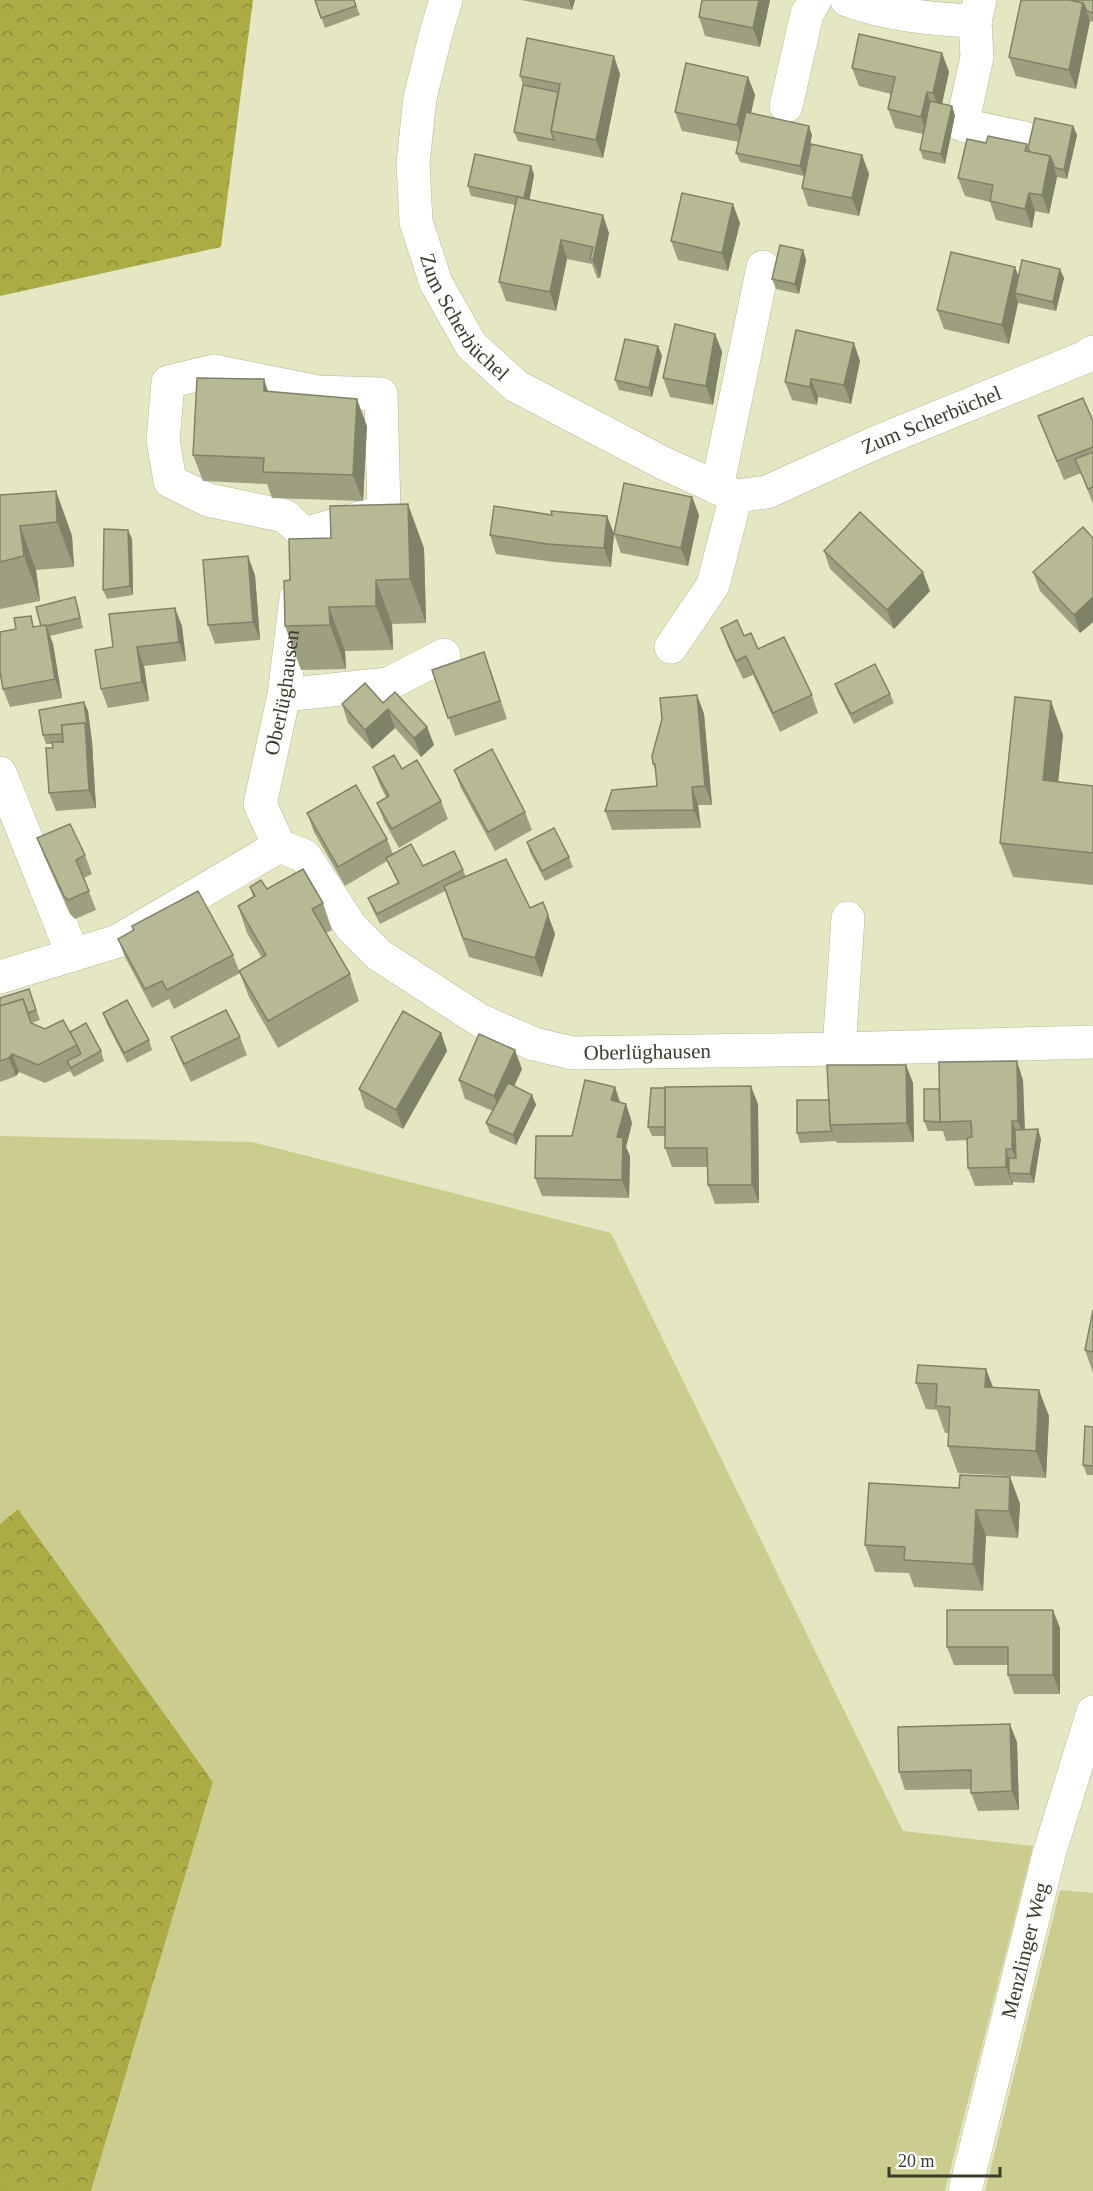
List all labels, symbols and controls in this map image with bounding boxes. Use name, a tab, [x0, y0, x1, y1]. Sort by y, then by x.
street label: Zum Scherbüchel	[415, 250, 514, 386]
street label: Zum Scherbüchel	[858, 381, 1005, 459]
street label: Oberlüghausen	[259, 628, 304, 757]
street label: Oberlüghausen	[584, 1039, 712, 1065]
street label: Menzlinger Weg	[996, 1879, 1054, 2021]
scale bar	[889, 2140, 1000, 2178]
text: 20 m	[898, 2151, 935, 2171]

